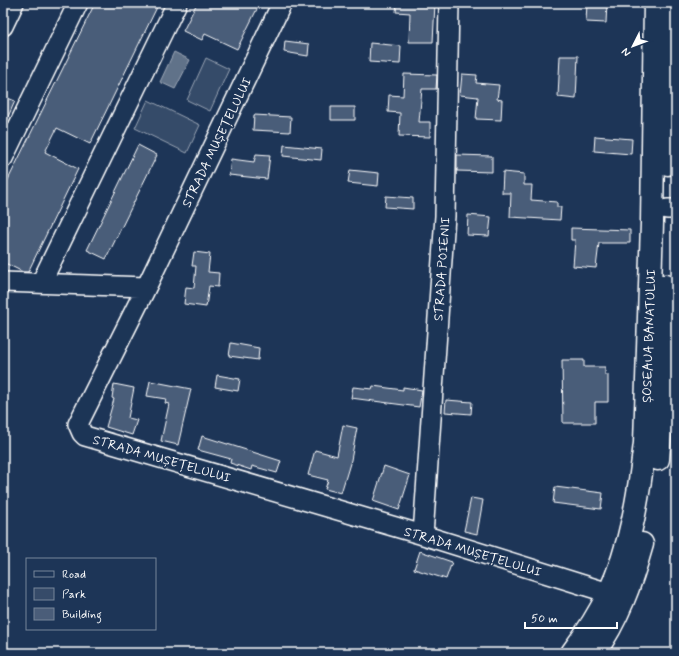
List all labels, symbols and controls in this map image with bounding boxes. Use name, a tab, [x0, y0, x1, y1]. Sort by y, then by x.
north arrow	[613, 26, 653, 66]
text: N	[619, 45, 634, 59]
street label: STRADA MUȘEȚELULUI	[178, 75, 256, 210]
street label: STRADA POIENII	[430, 216, 455, 322]
street label: ȘOSEAUA BANATULUI	[639, 269, 660, 403]
street label: STRADA MUȘEȚELULUI	[91, 432, 233, 487]
street label: STRADA MUȘEȚELULUI	[402, 523, 543, 581]
legend	[26, 558, 156, 630]
text: Road	[62, 567, 86, 583]
text: Park	[62, 587, 86, 603]
scale bar	[525, 604, 617, 630]
text: Building	[62, 607, 102, 624]
text: 50 m	[531, 611, 558, 627]

